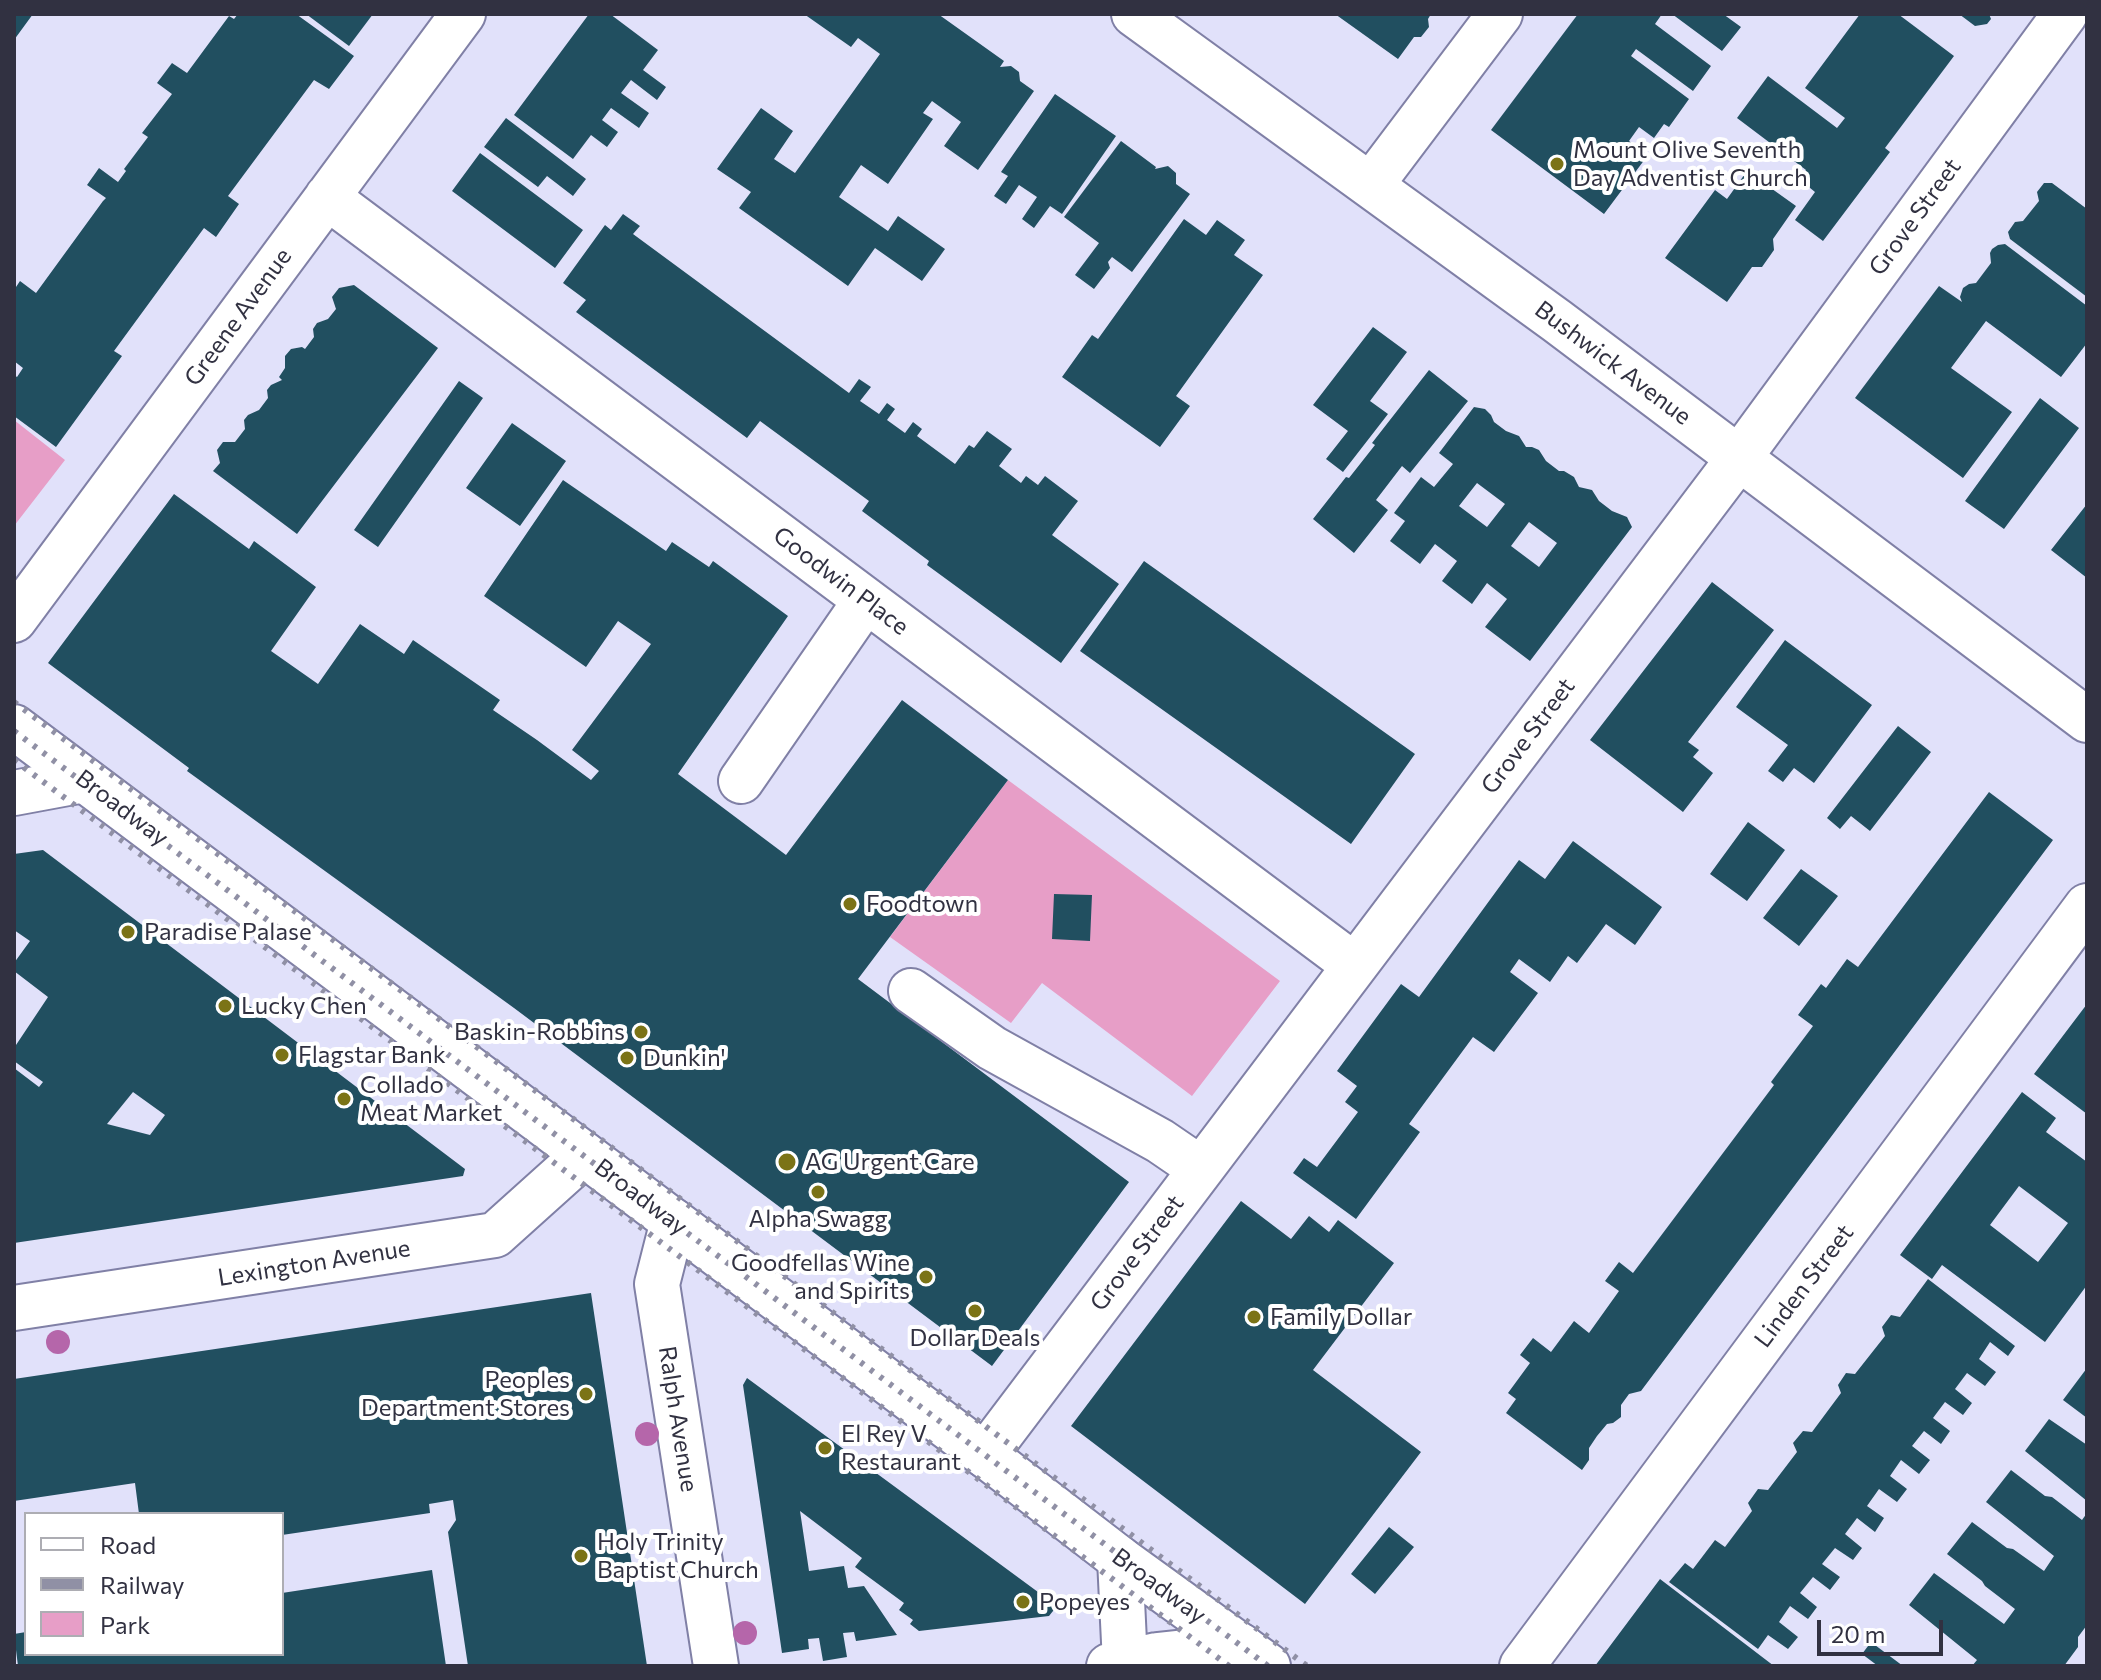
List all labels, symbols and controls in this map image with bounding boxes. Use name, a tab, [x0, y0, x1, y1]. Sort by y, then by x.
place label: Mount Olive Seventh Day Adventist Church	[1573, 136, 1808, 192]
street label: Grove Street	[1863, 153, 1967, 281]
marker: Mount Olive Seventh Day Adventist Church	[1548, 155, 1566, 173]
street label: Greene Avenue	[178, 243, 298, 391]
street label: Bushwick Avenue	[1529, 295, 1697, 431]
street label: Goodwin Place	[768, 521, 914, 641]
street label: Grove Street	[1475, 672, 1581, 800]
street label: Broadway	[70, 764, 174, 852]
place label: Foodtown	[866, 890, 978, 918]
marker: Foodtown	[841, 895, 859, 913]
place label: Paradise Palase	[144, 918, 312, 946]
marker: Paradise Palase	[119, 923, 137, 941]
place label: Lucky Chen	[241, 992, 367, 1020]
marker: Lucky Chen	[216, 997, 234, 1015]
place label: Baskin-Robbins	[454, 1018, 625, 1046]
marker: Baskin-Robbins	[632, 1023, 650, 1041]
place label: Flagstar Bank	[298, 1041, 446, 1069]
place label: Dunkin'	[643, 1044, 726, 1072]
marker: Flagstar Bank	[273, 1046, 291, 1064]
marker: Dunkin'	[618, 1049, 636, 1067]
place label: Collado Meat Market	[360, 1071, 502, 1127]
marker: Collado Meat Market	[335, 1090, 353, 1108]
place label: AG Urgent Care	[805, 1148, 975, 1176]
marker: AG Urgent Care	[776, 1151, 798, 1173]
street label: Broadway	[589, 1153, 693, 1241]
marker: Alpha Swagg	[809, 1183, 827, 1201]
street label: Grove Street	[1084, 1189, 1190, 1317]
place label: Alpha Swagg	[749, 1205, 887, 1233]
street label: Linden Street	[1748, 1219, 1860, 1353]
street label: Lexington Avenue	[216, 1234, 412, 1292]
place label: Goodfellas Wine and Spirits	[731, 1249, 910, 1305]
marker: Goodfellas Wine and Spirits	[917, 1268, 935, 1286]
marker: Dollar Deals	[966, 1302, 984, 1320]
place label: Family Dollar	[1270, 1303, 1412, 1331]
marker: Family Dollar	[1245, 1308, 1263, 1326]
place label: Dollar Deals	[910, 1324, 1040, 1352]
street label: Ralph Avenue	[652, 1344, 704, 1494]
place label: Peoples Department Stores	[361, 1366, 570, 1422]
marker: Peoples Department Stores	[577, 1385, 595, 1403]
place label: El Rey V Restaurant	[841, 1420, 961, 1476]
marker: El Rey V Restaurant	[816, 1439, 834, 1457]
legend	[24, 1512, 284, 1656]
place label: Holy Trinity Baptist Church	[597, 1528, 759, 1584]
text: Road	[100, 1530, 156, 1559]
street label: Broadway	[1106, 1542, 1212, 1630]
marker: Holy Trinity Baptist Church	[572, 1547, 590, 1565]
text: Railway	[100, 1570, 185, 1599]
place label: Popeyes	[1039, 1588, 1130, 1616]
marker: Popeyes	[1014, 1593, 1032, 1611]
scale bar	[1821, 1604, 1947, 1654]
text: Park	[100, 1610, 150, 1639]
text: 20 m	[1831, 1619, 1885, 1648]

